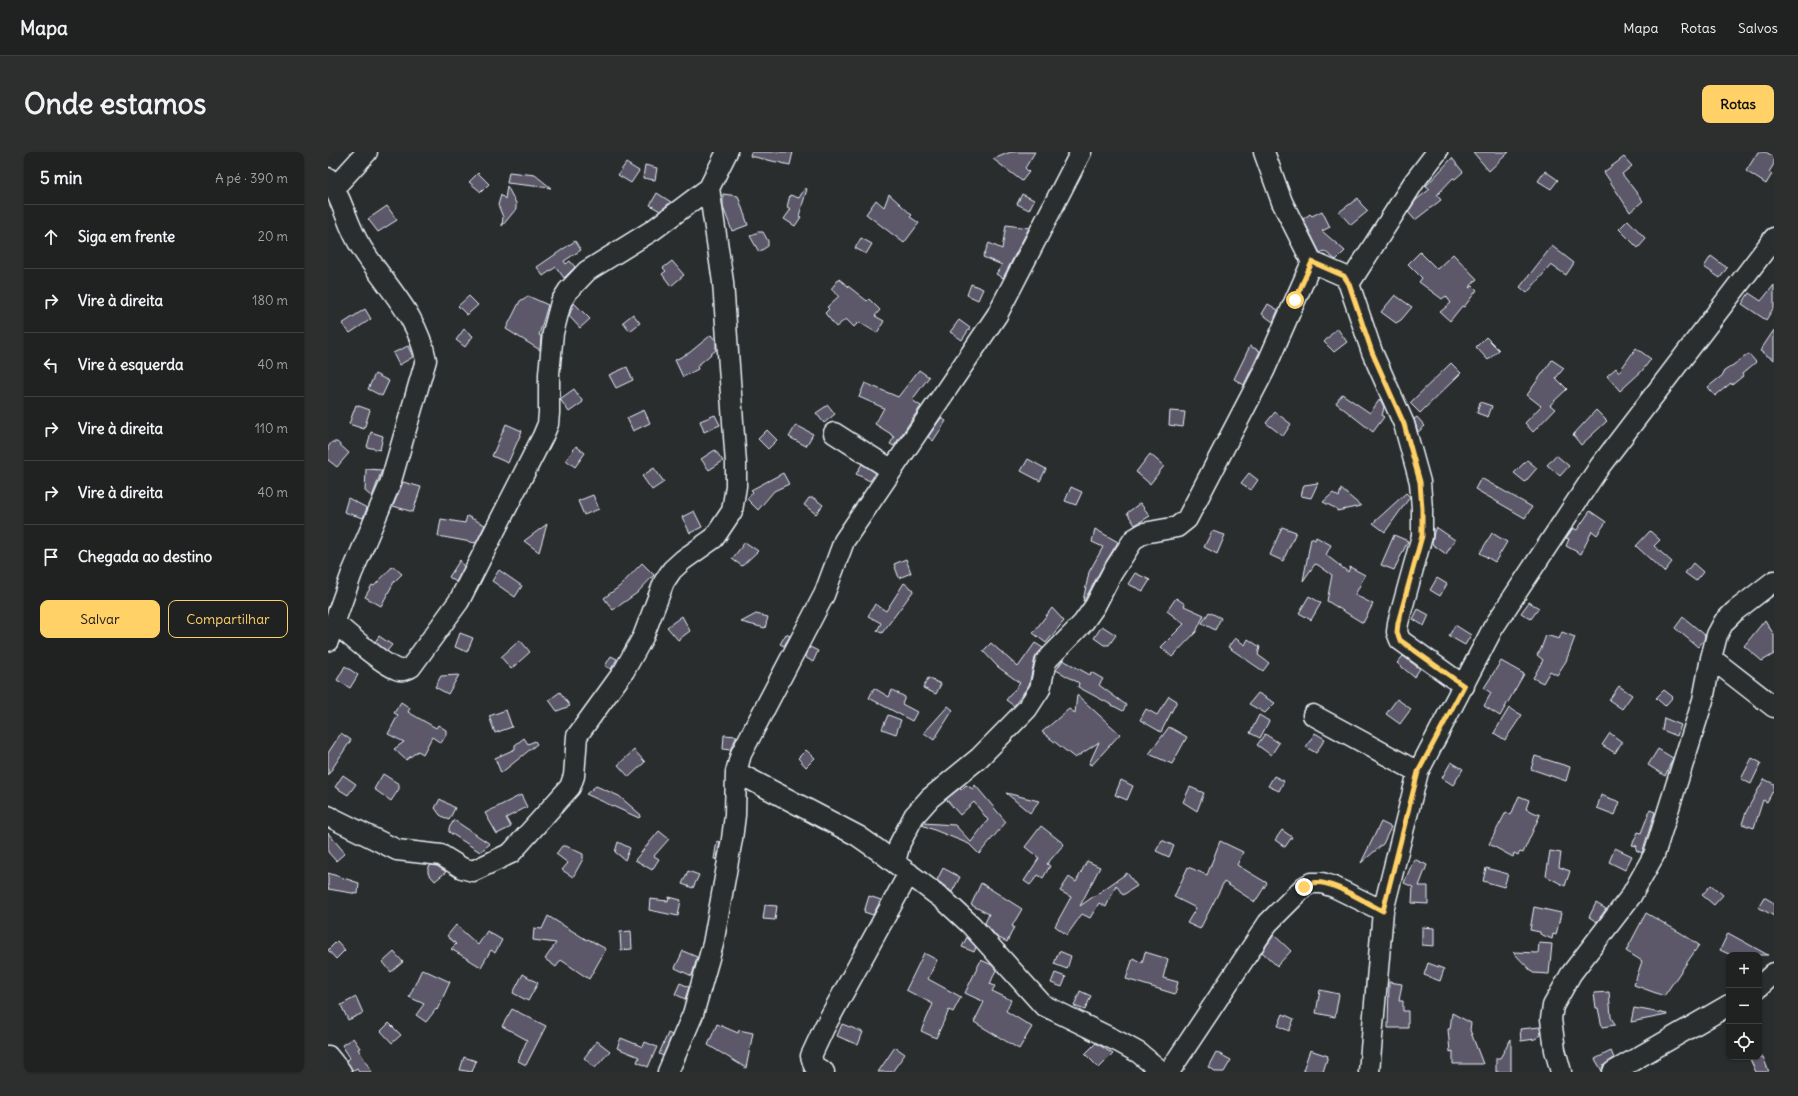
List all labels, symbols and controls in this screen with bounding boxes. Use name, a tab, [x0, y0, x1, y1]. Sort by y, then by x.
text: Mapa	[20, 16, 68, 40]
text: Mapa	[1623, 19, 1658, 37]
text: Rotas	[1680, 19, 1716, 37]
text: Salvos	[1738, 19, 1778, 37]
button: Rotas	[1702, 85, 1774, 123]
text: Onde estamos	[24, 86, 206, 122]
text: 5 min	[40, 167, 82, 189]
text: A pé · 390 m	[215, 170, 288, 187]
icon: ahead	[40, 226, 62, 248]
text: Siga em frente	[78, 227, 175, 246]
text: 20 m	[258, 228, 288, 245]
icon: right	[40, 290, 62, 312]
text: Vire à direita	[78, 291, 163, 310]
route start	[1286, 291, 1304, 309]
text: 180 m	[252, 292, 288, 309]
icon: left	[40, 354, 62, 376]
text: Vire à esquerda	[78, 355, 184, 374]
text: 40 m	[257, 356, 288, 373]
icon: right	[40, 418, 62, 440]
text: Vire à direita	[78, 419, 163, 438]
text: 110 m	[255, 420, 288, 437]
icon: right	[40, 482, 62, 504]
text: Vire à direita	[78, 483, 163, 502]
text: 40 m	[257, 484, 288, 501]
icon: arrive	[40, 546, 62, 568]
text: Chegada ao destino	[78, 547, 212, 566]
button: Salvar	[40, 600, 160, 638]
button: Compartilhar	[168, 600, 288, 638]
route end	[1295, 878, 1313, 896]
map controls	[1726, 952, 1762, 1060]
button: +	[1726, 952, 1762, 988]
button: −	[1726, 988, 1762, 1024]
button: locate	[1726, 1024, 1762, 1060]

